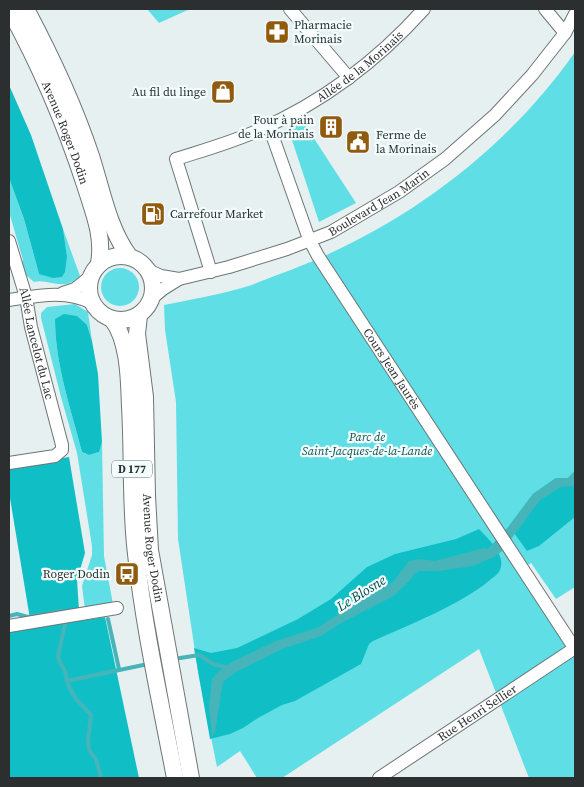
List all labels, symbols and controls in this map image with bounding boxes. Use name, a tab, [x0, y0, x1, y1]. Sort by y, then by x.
place label: Pharmacie Morinais	[294, 17, 352, 47]
pharmacy icon: Pharmacie Morinais	[264, 19, 290, 45]
street label: Allée de la Morinais	[314, 27, 407, 106]
street label: Avenue Roger Dodin	[38, 78, 92, 186]
shop icon: Au fil du linge	[210, 79, 236, 105]
place label: Au fil du linge	[132, 84, 206, 100]
place label: Four à pain de la Morinais	[238, 112, 314, 142]
building icon: Four à pain de la Morinais	[318, 114, 344, 140]
place label: Ferme de la Morinais	[376, 127, 436, 157]
public building icon: Ferme de la Morinais	[345, 129, 371, 155]
street label: Boulevard Jean Marin	[325, 165, 432, 240]
fuel station icon: Carrefour Market	[140, 201, 166, 227]
place label: Carrefour Market	[170, 206, 263, 222]
street label: Allée Lancelot du Lac	[15, 285, 58, 401]
street label: Cours Jean Jaurès	[359, 325, 424, 413]
park label: Parc de Saint-Jacques-de-la-Lande	[302, 429, 432, 459]
road number: D 177	[112, 460, 152, 478]
street label: Avenue Roger Dodin	[139, 493, 167, 604]
bus stop icon: Roger Dodin	[114, 561, 140, 587]
place label: Roger Dodin	[43, 566, 110, 582]
water label: Le Blosne	[332, 570, 390, 616]
street label: Rue Henri Sellier	[435, 681, 520, 745]

